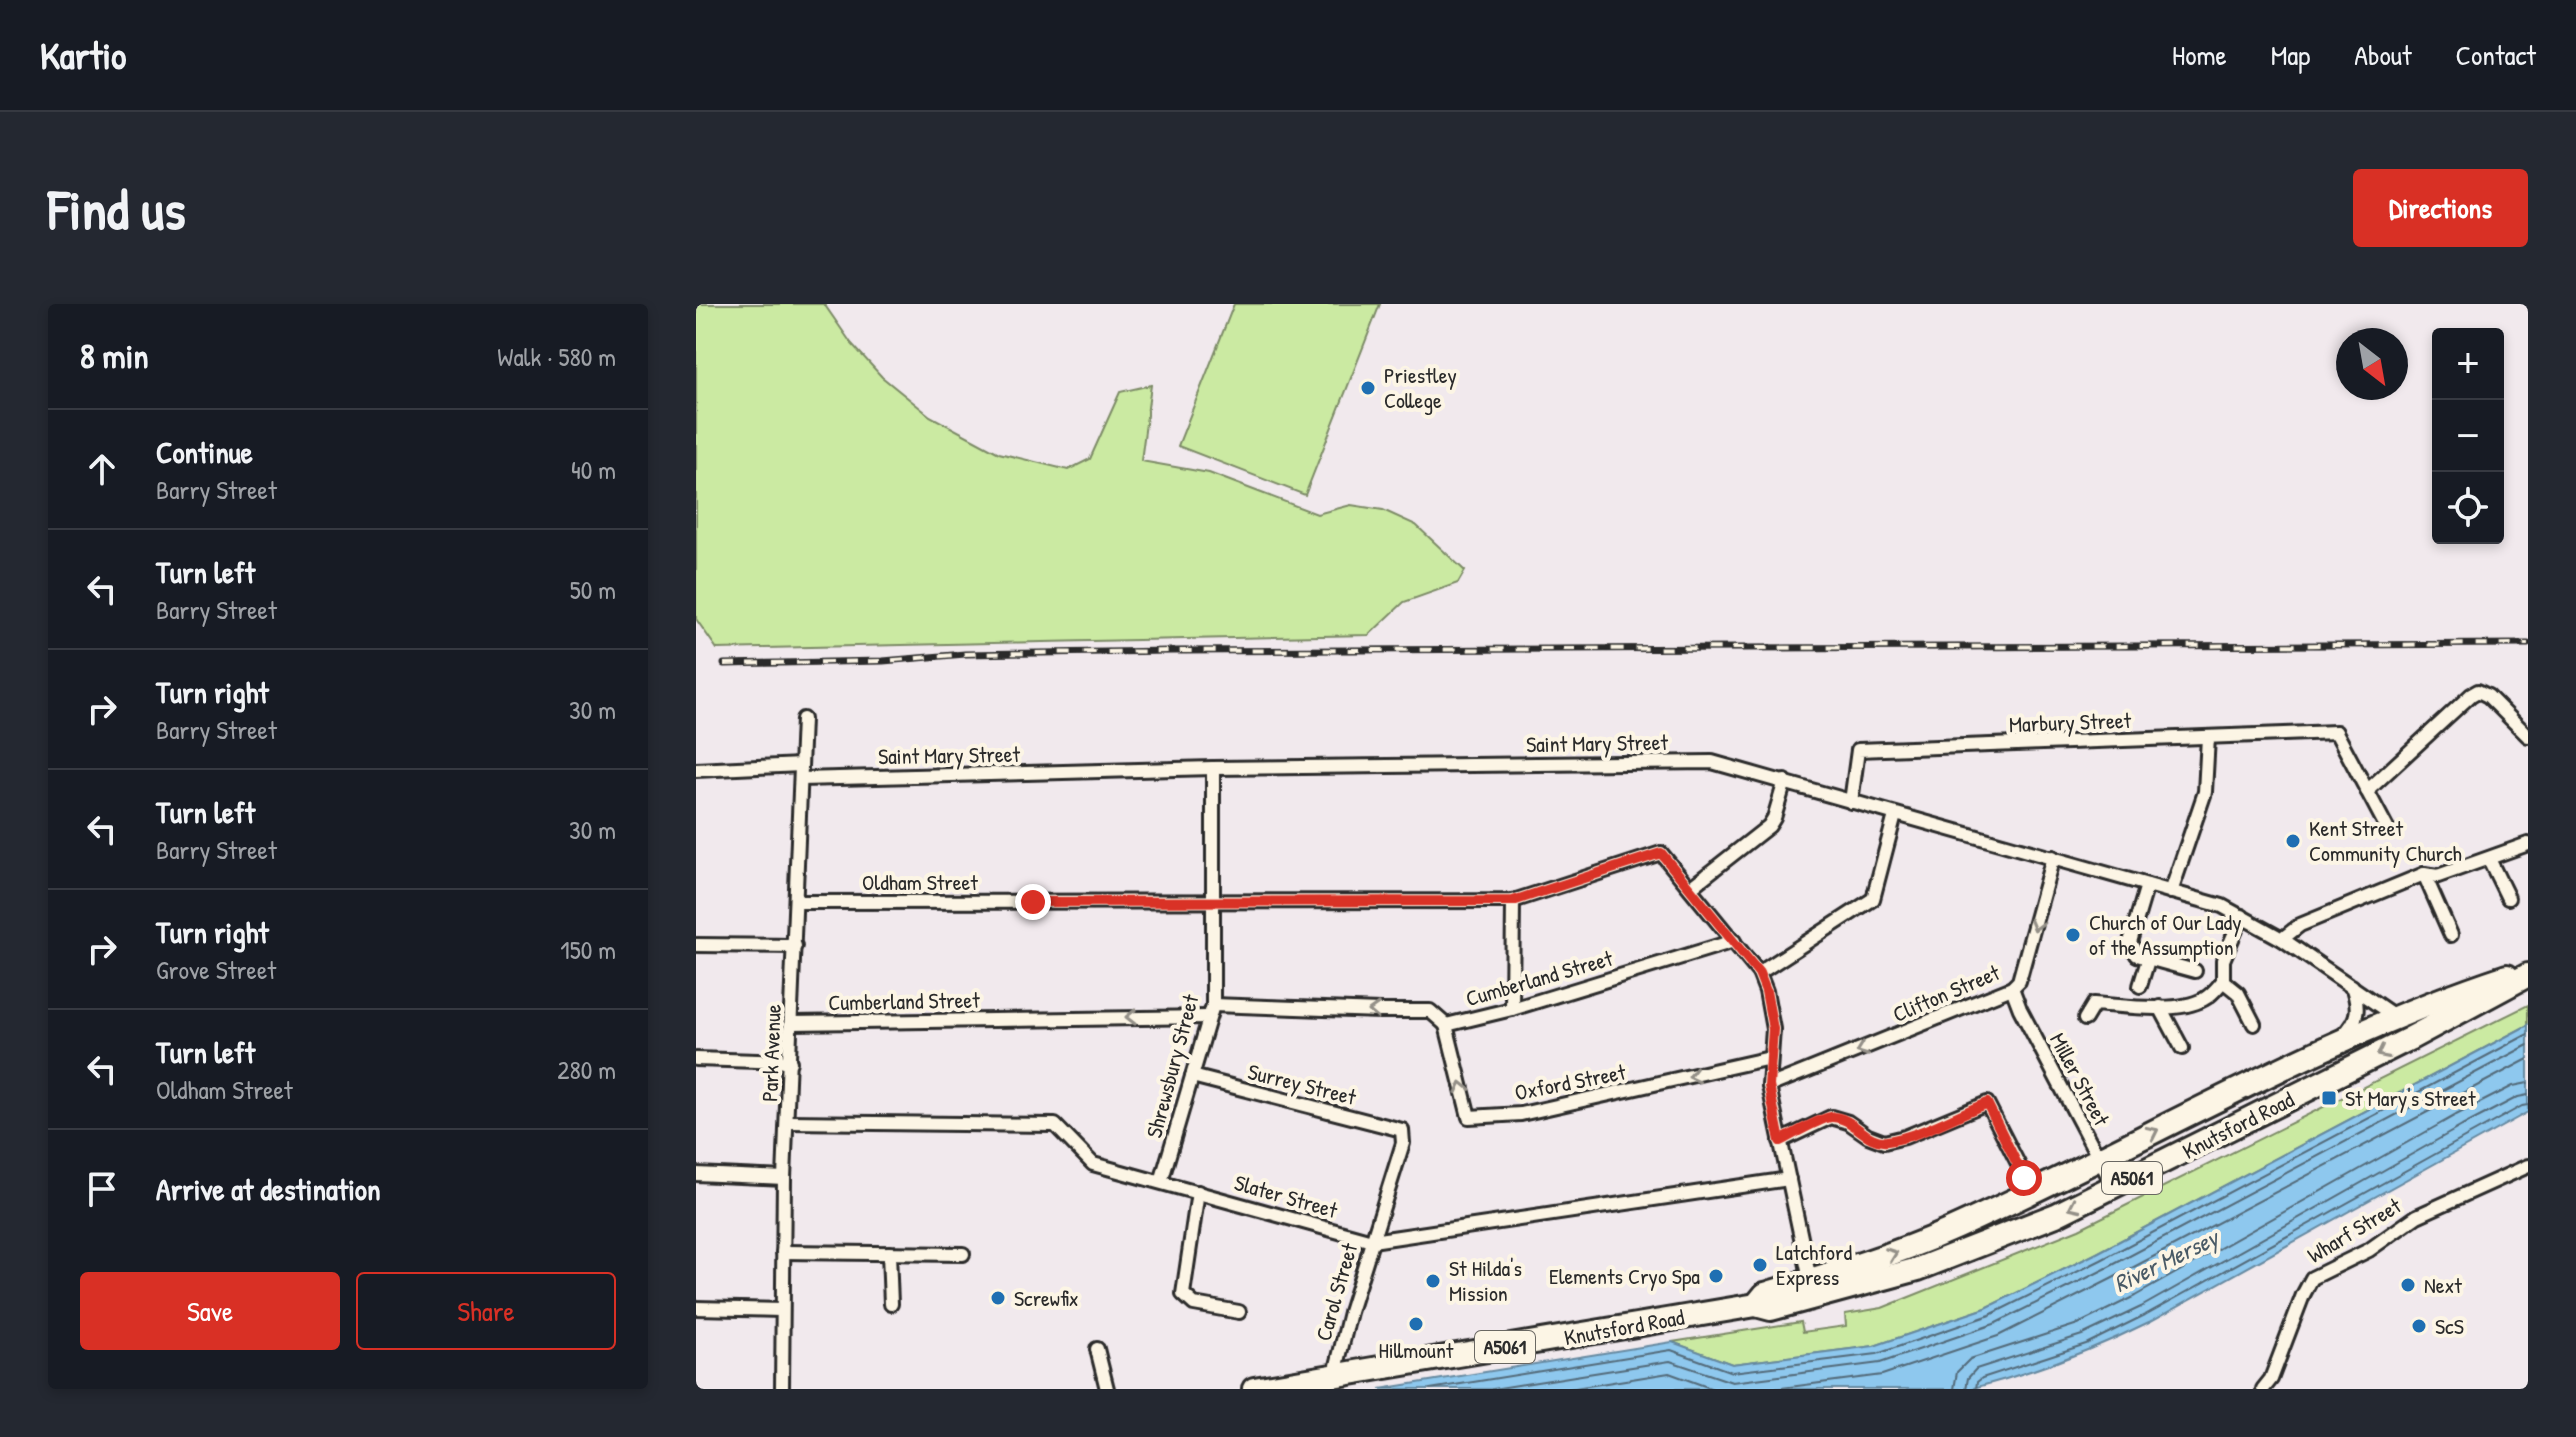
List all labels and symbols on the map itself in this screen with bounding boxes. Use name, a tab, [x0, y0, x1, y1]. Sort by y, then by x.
north arrow	[2336, 328, 2408, 400]
place label: Priestley College	[1384, 360, 1457, 415]
marker: Priestley College	[1359, 379, 1377, 397]
street label: Marbury Street	[2008, 705, 2132, 739]
street label: Saint Mary Street	[1526, 727, 1669, 759]
street label: Saint Mary Street	[878, 739, 1021, 771]
place label: Kent Street Community Church	[2309, 813, 2462, 868]
marker: Kent Street Community Church	[2284, 832, 2302, 850]
street label: Oldham Street	[862, 867, 978, 897]
route end	[1015, 884, 1051, 920]
place label: Church of Our Lady of the Assumption	[2089, 907, 2241, 962]
one-way arrow	[2028, 917, 2045, 931]
marker: Church of Our Lady of the Assumption	[2064, 926, 2082, 944]
street label: Cumberland Street	[1462, 943, 1616, 1013]
street label: Clifton Street	[1888, 957, 2004, 1029]
street label: Cumberland Street	[828, 985, 980, 1017]
street label: Shrewsbury Street	[1138, 991, 1206, 1141]
one-way arrow	[1367, 1002, 1380, 1020]
street label: Park Avenue	[754, 1003, 788, 1102]
one-way arrow	[1124, 1008, 1137, 1026]
street label: Miller Street	[2043, 1027, 2117, 1131]
one-way arrow	[1856, 1040, 1870, 1057]
one-way arrow	[2375, 1043, 2390, 1059]
street label: Surrey Street	[1245, 1056, 1359, 1112]
street label: Oxford Street	[1512, 1056, 1628, 1107]
one-way arrow	[1688, 1067, 1702, 1084]
one-way arrow	[1454, 1081, 1471, 1095]
place label: St Mary's Street	[2345, 1083, 2476, 1113]
street label: Knutsford Road	[2177, 1084, 2299, 1166]
marker: St Mary's Street	[2320, 1089, 2338, 1107]
one-way arrow	[2145, 1126, 2160, 1142]
route start	[2006, 1160, 2042, 1196]
road number: A5061	[2102, 1162, 2162, 1194]
street label: Slater Street	[1231, 1167, 1341, 1225]
street label: Wharf Street	[2302, 1190, 2407, 1270]
one-way arrow	[2067, 1196, 2082, 1212]
water label: River Mersey	[2108, 1220, 2226, 1300]
place label: Latchford Express	[1776, 1237, 1852, 1292]
street label: Carol Street	[1308, 1239, 1364, 1344]
one-way arrow	[1884, 1247, 1898, 1264]
place label: St Hilda's Mission	[1449, 1253, 1522, 1308]
marker: Latchford Express	[1751, 1256, 1769, 1274]
place label: Elements Cryo Spa	[1549, 1261, 1700, 1291]
marker: Elements Cryo Spa	[1707, 1267, 1725, 1285]
place label: Next	[2424, 1270, 2462, 1300]
marker: St Hilda's Mission	[1424, 1272, 1442, 1290]
marker: Next	[2399, 1276, 2417, 1294]
place label: Screwfix	[1014, 1283, 1079, 1313]
marker: Screwfix	[989, 1289, 1007, 1307]
street label: Knutsford Road	[1562, 1302, 1687, 1352]
place label: ScS	[2435, 1311, 2464, 1341]
marker: Hillmount	[1407, 1315, 1425, 1333]
marker: ScS	[2410, 1317, 2428, 1335]
road number: A5061	[1475, 1331, 1535, 1363]
place label: Hillmount	[1379, 1335, 1454, 1365]

